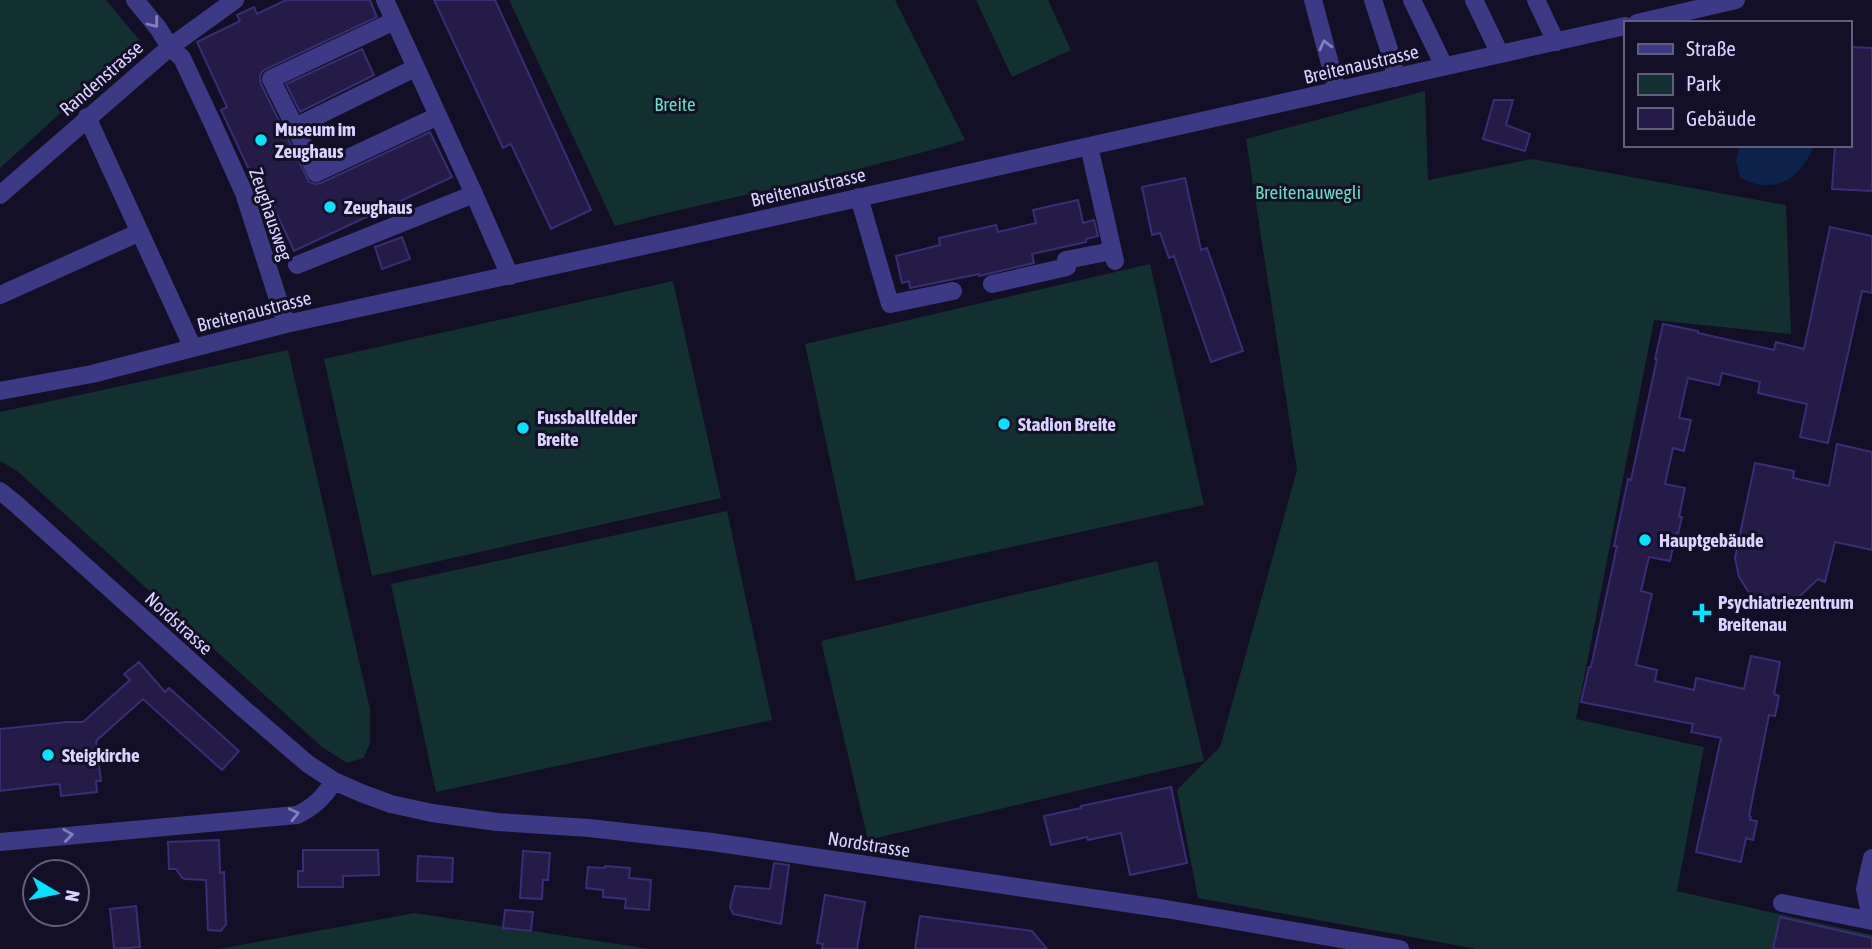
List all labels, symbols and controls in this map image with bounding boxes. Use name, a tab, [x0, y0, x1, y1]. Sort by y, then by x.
one-way arrow	[145, 15, 158, 27]
legend	[1624, 21, 1851, 147]
street label: Randenstrasse	[55, 36, 147, 120]
text: Straße	[1686, 36, 1736, 60]
one-way arrow	[1319, 39, 1333, 51]
street label: Breitenaustrasse	[1302, 40, 1420, 88]
text: Park	[1686, 71, 1721, 95]
park label: Breite	[654, 93, 696, 115]
text: Gebäude	[1686, 106, 1756, 130]
place label: Museum im Zeughaus	[275, 118, 356, 162]
marker: Museum im Zeughaus	[253, 132, 269, 148]
street label: Breitenaustrasse	[749, 163, 867, 211]
street label: Zeughausweg	[245, 165, 297, 264]
park label: Breitenauwegli	[1255, 181, 1361, 203]
place label: Zeughaus	[344, 196, 413, 218]
marker: Zeughaus	[322, 199, 338, 215]
street label: Breitenaustrasse	[195, 286, 313, 336]
place label: Fussballfelder Breite	[537, 406, 637, 450]
place label: Stadion Breite	[1018, 413, 1116, 435]
marker: Stadion Breite	[996, 416, 1012, 432]
marker: Fussballfelder Breite	[515, 420, 531, 436]
place label: Hauptgebäude	[1659, 529, 1764, 551]
marker: Hauptgebäude	[1637, 532, 1653, 548]
street label: Nordstrasse	[141, 587, 217, 659]
place label: Psychiatriezentrum Breitenau	[1718, 591, 1854, 635]
marker: Psychiatriezentrum Breitenau	[1692, 603, 1712, 623]
place label: Steigkirche	[62, 744, 140, 766]
marker: Steigkirche	[40, 747, 56, 763]
one-way arrow	[288, 807, 300, 822]
street label: Nordstrasse	[826, 827, 912, 861]
one-way arrow	[62, 828, 74, 843]
north arrow	[21, 858, 91, 928]
text: N	[61, 889, 85, 903]

